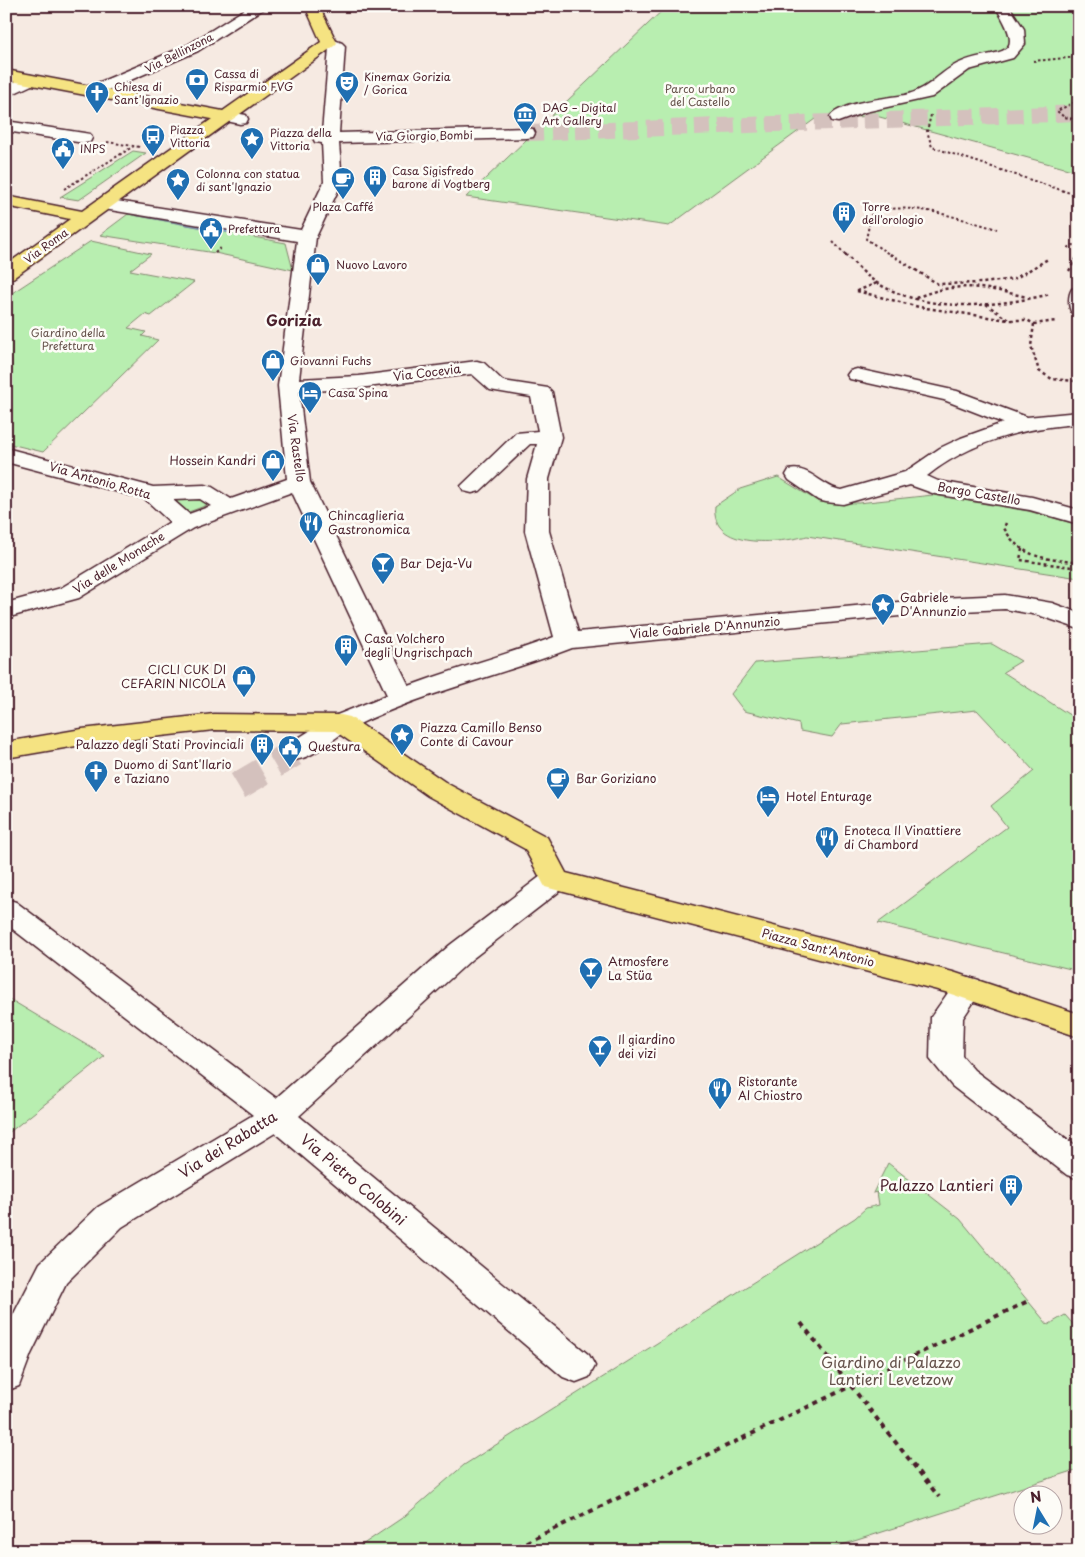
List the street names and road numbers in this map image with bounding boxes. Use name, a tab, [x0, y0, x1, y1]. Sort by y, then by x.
street label: Via Bellinzona	[142, 28, 216, 77]
street label: Via Giorgio Bombi	[375, 126, 473, 145]
street label: Via Roma	[20, 224, 72, 267]
street label: Via Cocevia	[392, 359, 462, 385]
street label: Via Rastello	[283, 413, 311, 483]
street label: Via Antonio Rotta	[47, 457, 154, 503]
street label: Borgo Castello	[936, 477, 1022, 509]
street label: Via delle Monache	[69, 527, 168, 598]
street label: Viale Gabriele D'Annunzio	[629, 611, 781, 643]
street label: Piazza Sant'Antonio	[760, 923, 877, 971]
street label: Via dei Rabatta	[174, 1104, 281, 1183]
street label: Via Pietro Colobini	[296, 1127, 412, 1230]

